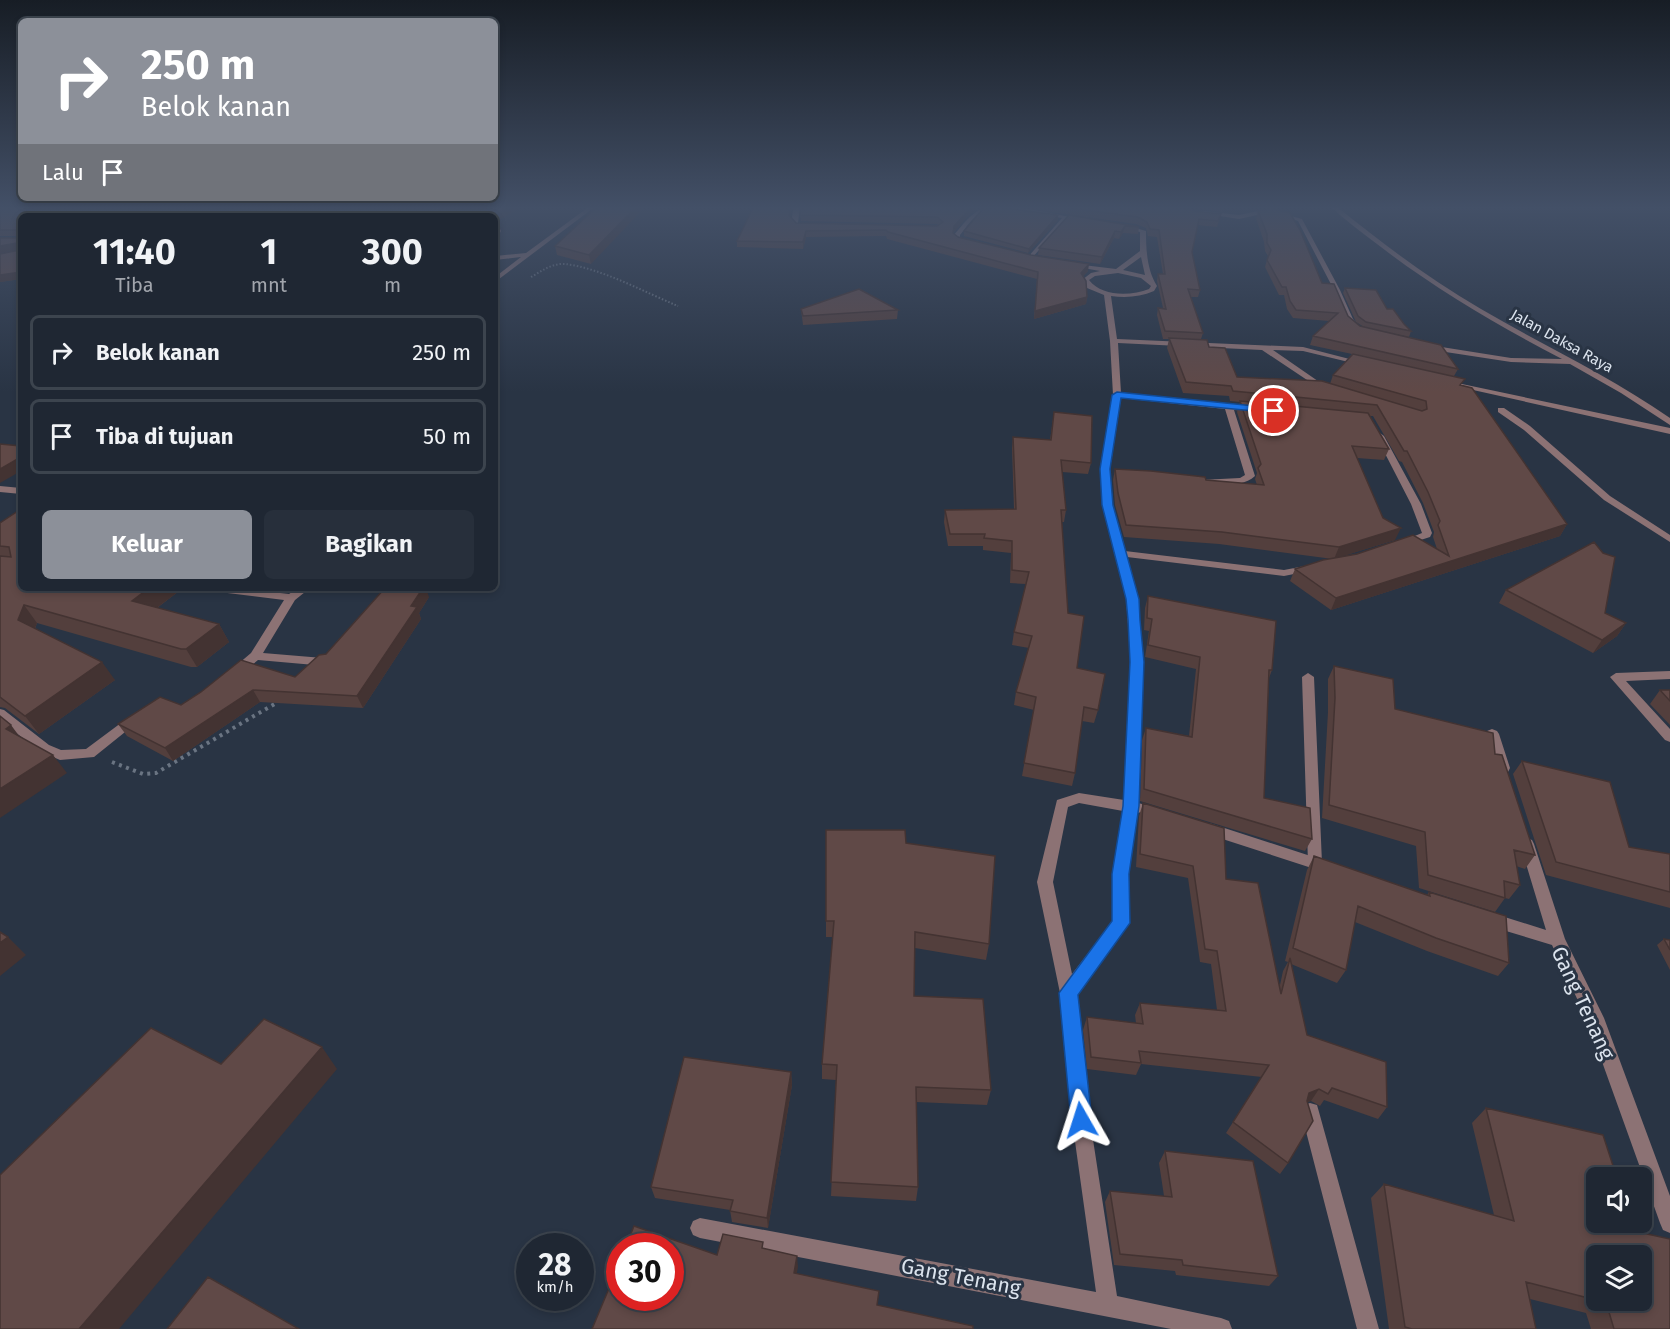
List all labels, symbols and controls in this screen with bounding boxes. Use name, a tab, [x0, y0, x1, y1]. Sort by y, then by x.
text: 250 m	[141, 40, 255, 90]
icon: right	[42, 42, 120, 120]
text: Belok kanan	[141, 91, 291, 123]
icon: arrive	[96, 156, 129, 189]
text: Lalu	[42, 159, 84, 186]
text: 11:40	[93, 230, 176, 274]
text: 1	[261, 230, 277, 274]
text: 300	[362, 230, 423, 274]
text: Tiba	[115, 273, 154, 297]
text: mnt	[251, 273, 287, 297]
text: m	[384, 273, 401, 297]
street label: Jalan Daksa Raya	[1508, 305, 1616, 377]
icon: right	[45, 336, 78, 369]
text: Belok kanan	[96, 339, 220, 366]
text: 250 m	[412, 339, 471, 366]
pin	[1248, 385, 1299, 436]
icon: arrive	[1257, 394, 1290, 427]
icon: arrive	[45, 420, 78, 453]
text: Tiba di tujuan	[96, 423, 233, 450]
text: 50 m	[423, 423, 471, 450]
button: Keluar	[42, 510, 252, 579]
button: Bagikan	[264, 510, 474, 579]
street label: Gang Tenang	[1546, 942, 1621, 1064]
position arrow	[1049, 1088, 1113, 1152]
map controls	[1586, 1167, 1652, 1311]
button: sound	[1586, 1167, 1652, 1233]
speed limit sign: 30	[606, 1233, 684, 1311]
button: layers	[1586, 1245, 1652, 1311]
text: 28	[539, 1247, 571, 1283]
street label: Gang Tenang	[899, 1253, 1023, 1301]
text: km/h	[536, 1278, 574, 1296]

